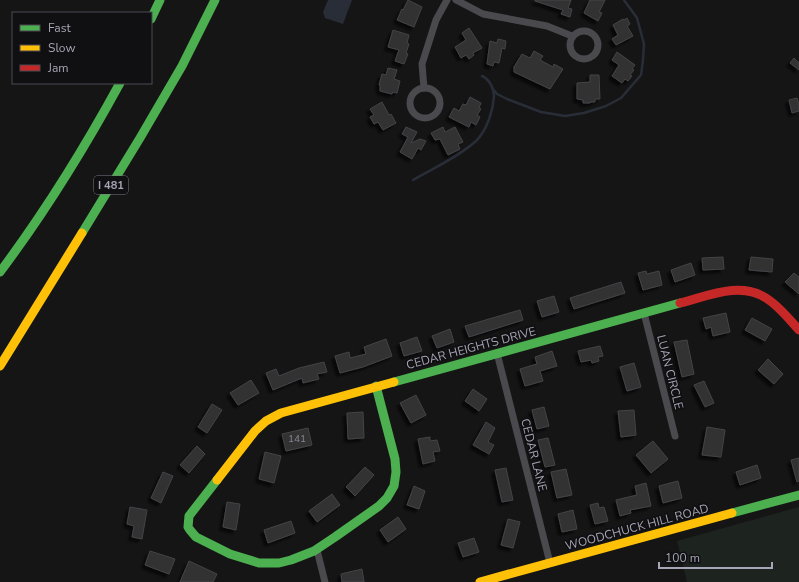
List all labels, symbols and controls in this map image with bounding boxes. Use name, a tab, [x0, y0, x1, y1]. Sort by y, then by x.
legend	[12, 12, 152, 84]
text: Fast	[48, 20, 71, 36]
text: Slow	[48, 40, 76, 56]
text: Jam	[47, 60, 69, 76]
road number: I 481	[94, 176, 128, 194]
street label: CEDAR HEIGHTS DRIVE	[404, 323, 538, 373]
street label: LUAN CIRCLE	[653, 333, 687, 411]
street label: CEDAR LANE	[517, 417, 551, 493]
house number: 141	[288, 432, 306, 446]
street label: WOODCHUCK HILL ROAD	[563, 500, 711, 554]
scale bar	[659, 544, 772, 570]
text: 100 m	[665, 550, 700, 566]

